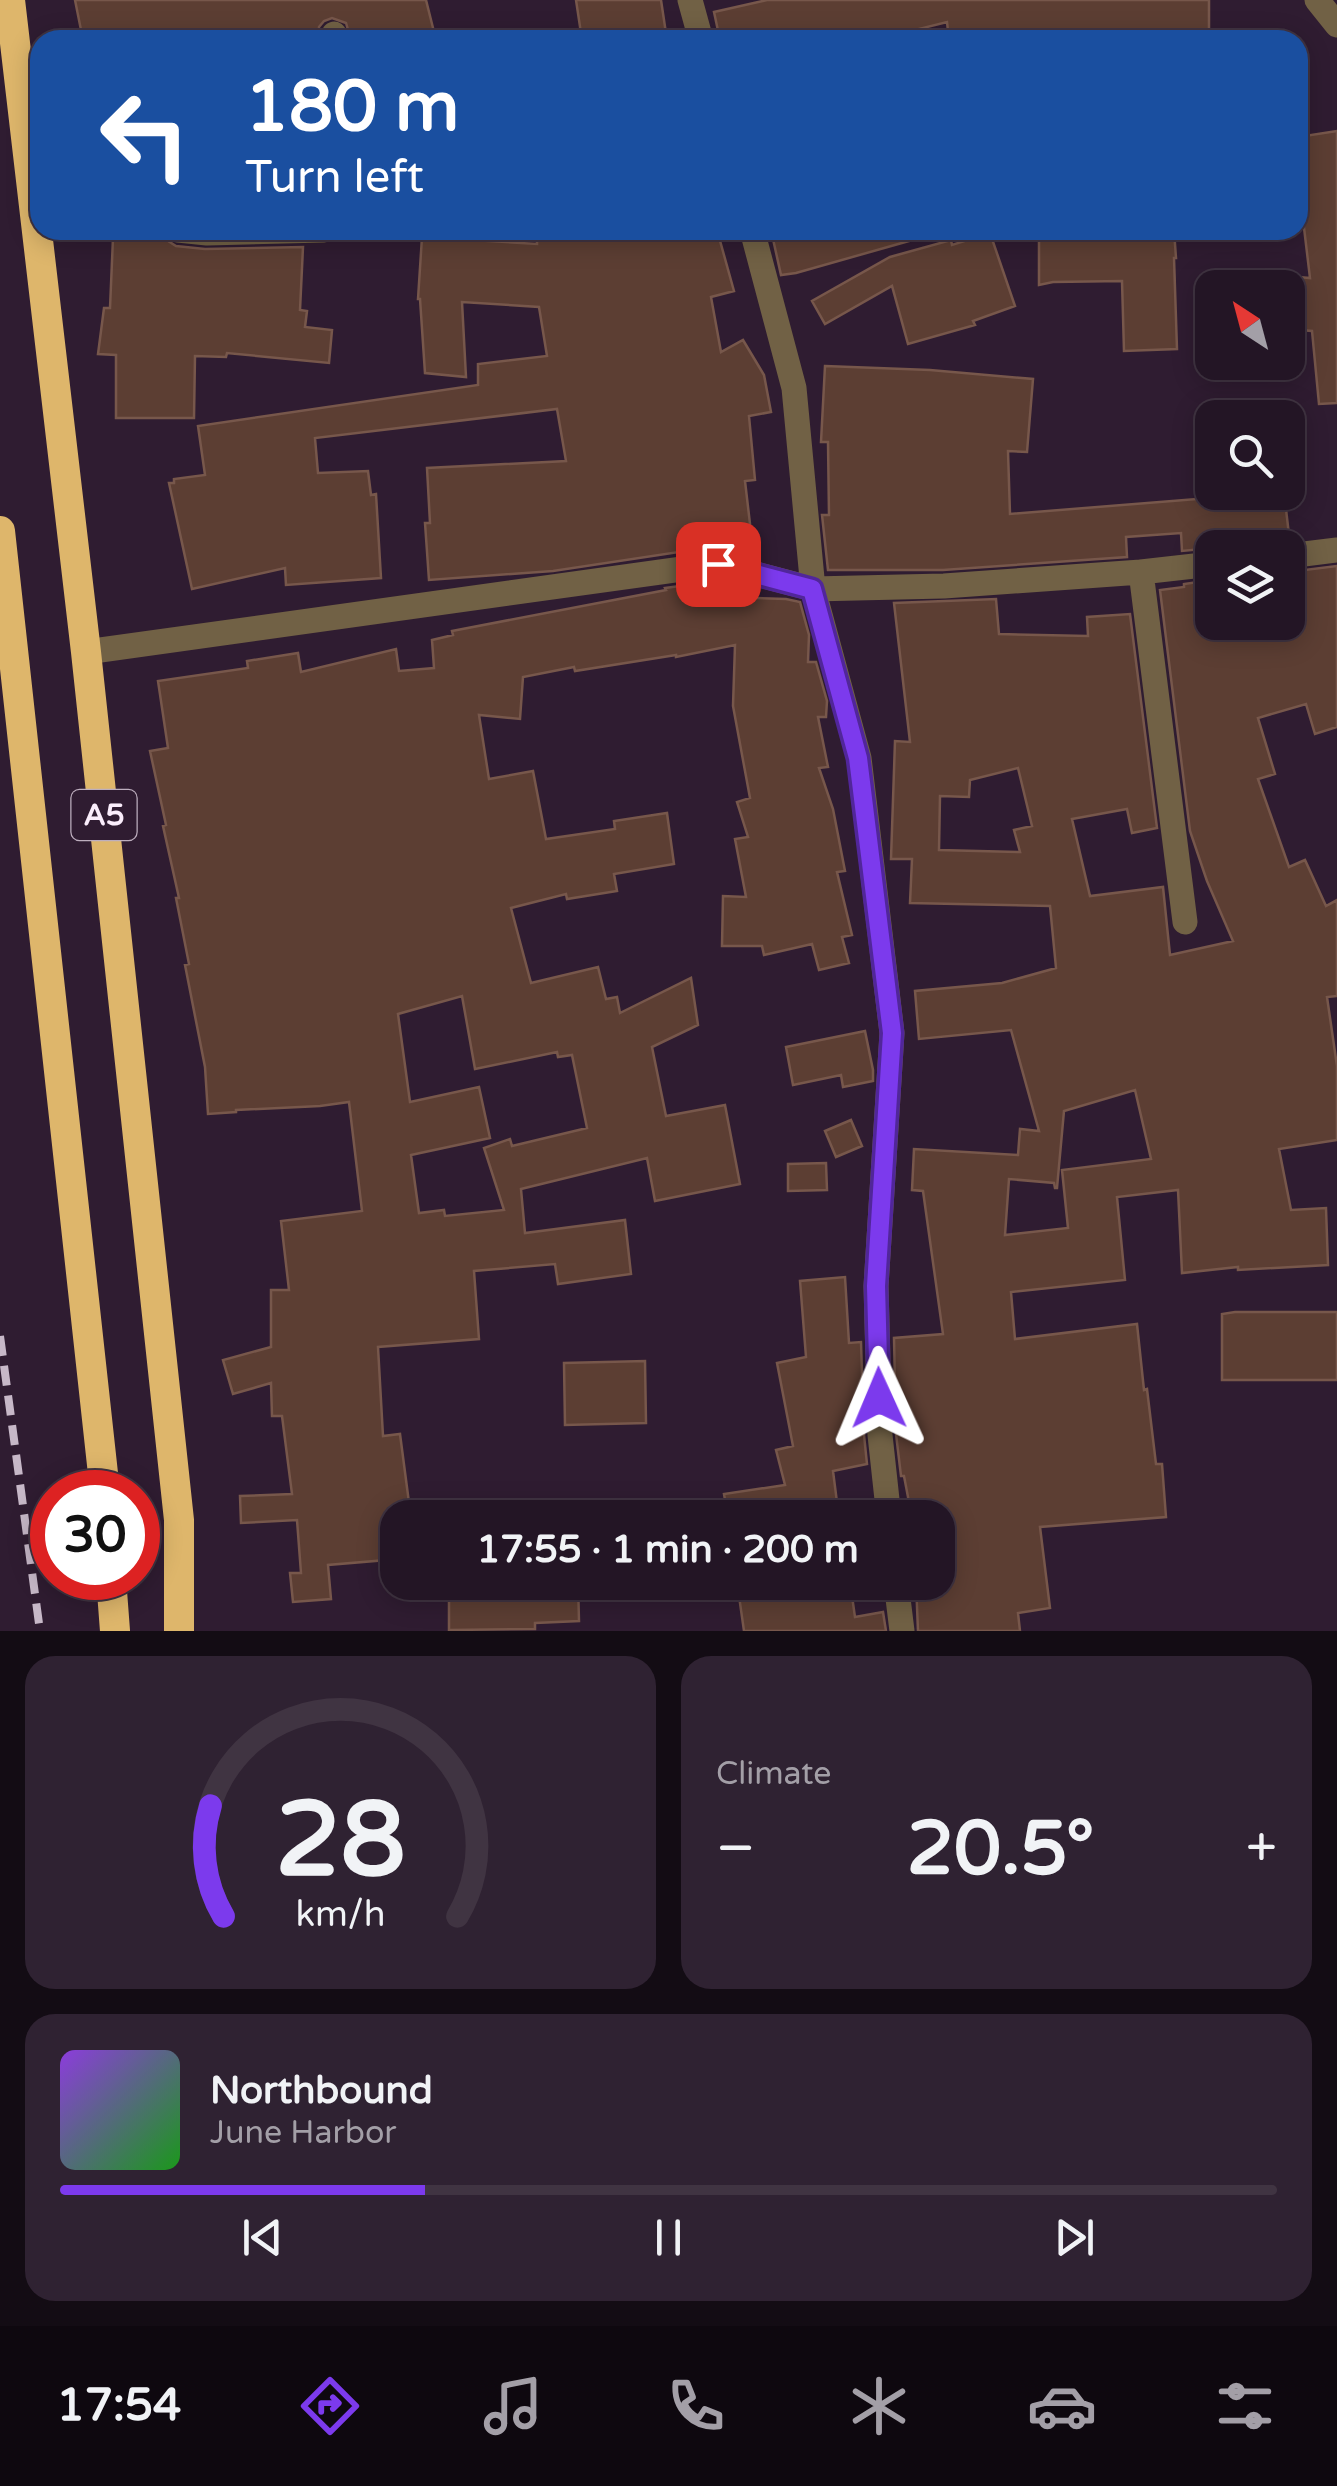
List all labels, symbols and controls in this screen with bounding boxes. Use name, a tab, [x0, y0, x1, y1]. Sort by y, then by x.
text: 180 m	[245, 66, 459, 150]
icon: left	[80, 70, 210, 200]
text: Turn left	[245, 151, 424, 205]
north arrow	[1195, 270, 1305, 380]
map controls	[1195, 270, 1305, 640]
button: search	[1195, 400, 1305, 510]
pin	[676, 522, 761, 607]
button: layers	[1195, 530, 1305, 640]
icon: arrive	[691, 537, 746, 592]
road number: A5	[72, 790, 136, 840]
position arrow	[827, 1346, 931, 1450]
speed limit sign: 30	[30, 1470, 160, 1600]
text: 17:55 · 1 min · 200 m	[476, 1527, 859, 1573]
text: Climate	[716, 1755, 831, 1793]
text: 28	[275, 1779, 406, 1904]
text: 20.5°	[907, 1804, 1094, 1894]
text: −	[716, 1816, 755, 1882]
text: +	[1246, 1816, 1277, 1882]
text: km/h	[296, 1893, 385, 1936]
text: Northbound	[210, 2068, 433, 2114]
text: June Harbor	[210, 2114, 397, 2152]
icon: previous	[235, 2210, 290, 2265]
icon: pause	[641, 2210, 696, 2265]
icon: next	[1047, 2210, 1102, 2265]
icon: directions	[295, 2371, 365, 2441]
icon: music	[478, 2371, 548, 2441]
icon: phone	[661, 2371, 731, 2441]
icon: climate	[844, 2371, 914, 2441]
icon: car	[1027, 2371, 1097, 2441]
icon: filters	[1210, 2371, 1280, 2441]
text: 17:54	[57, 2379, 181, 2433]

